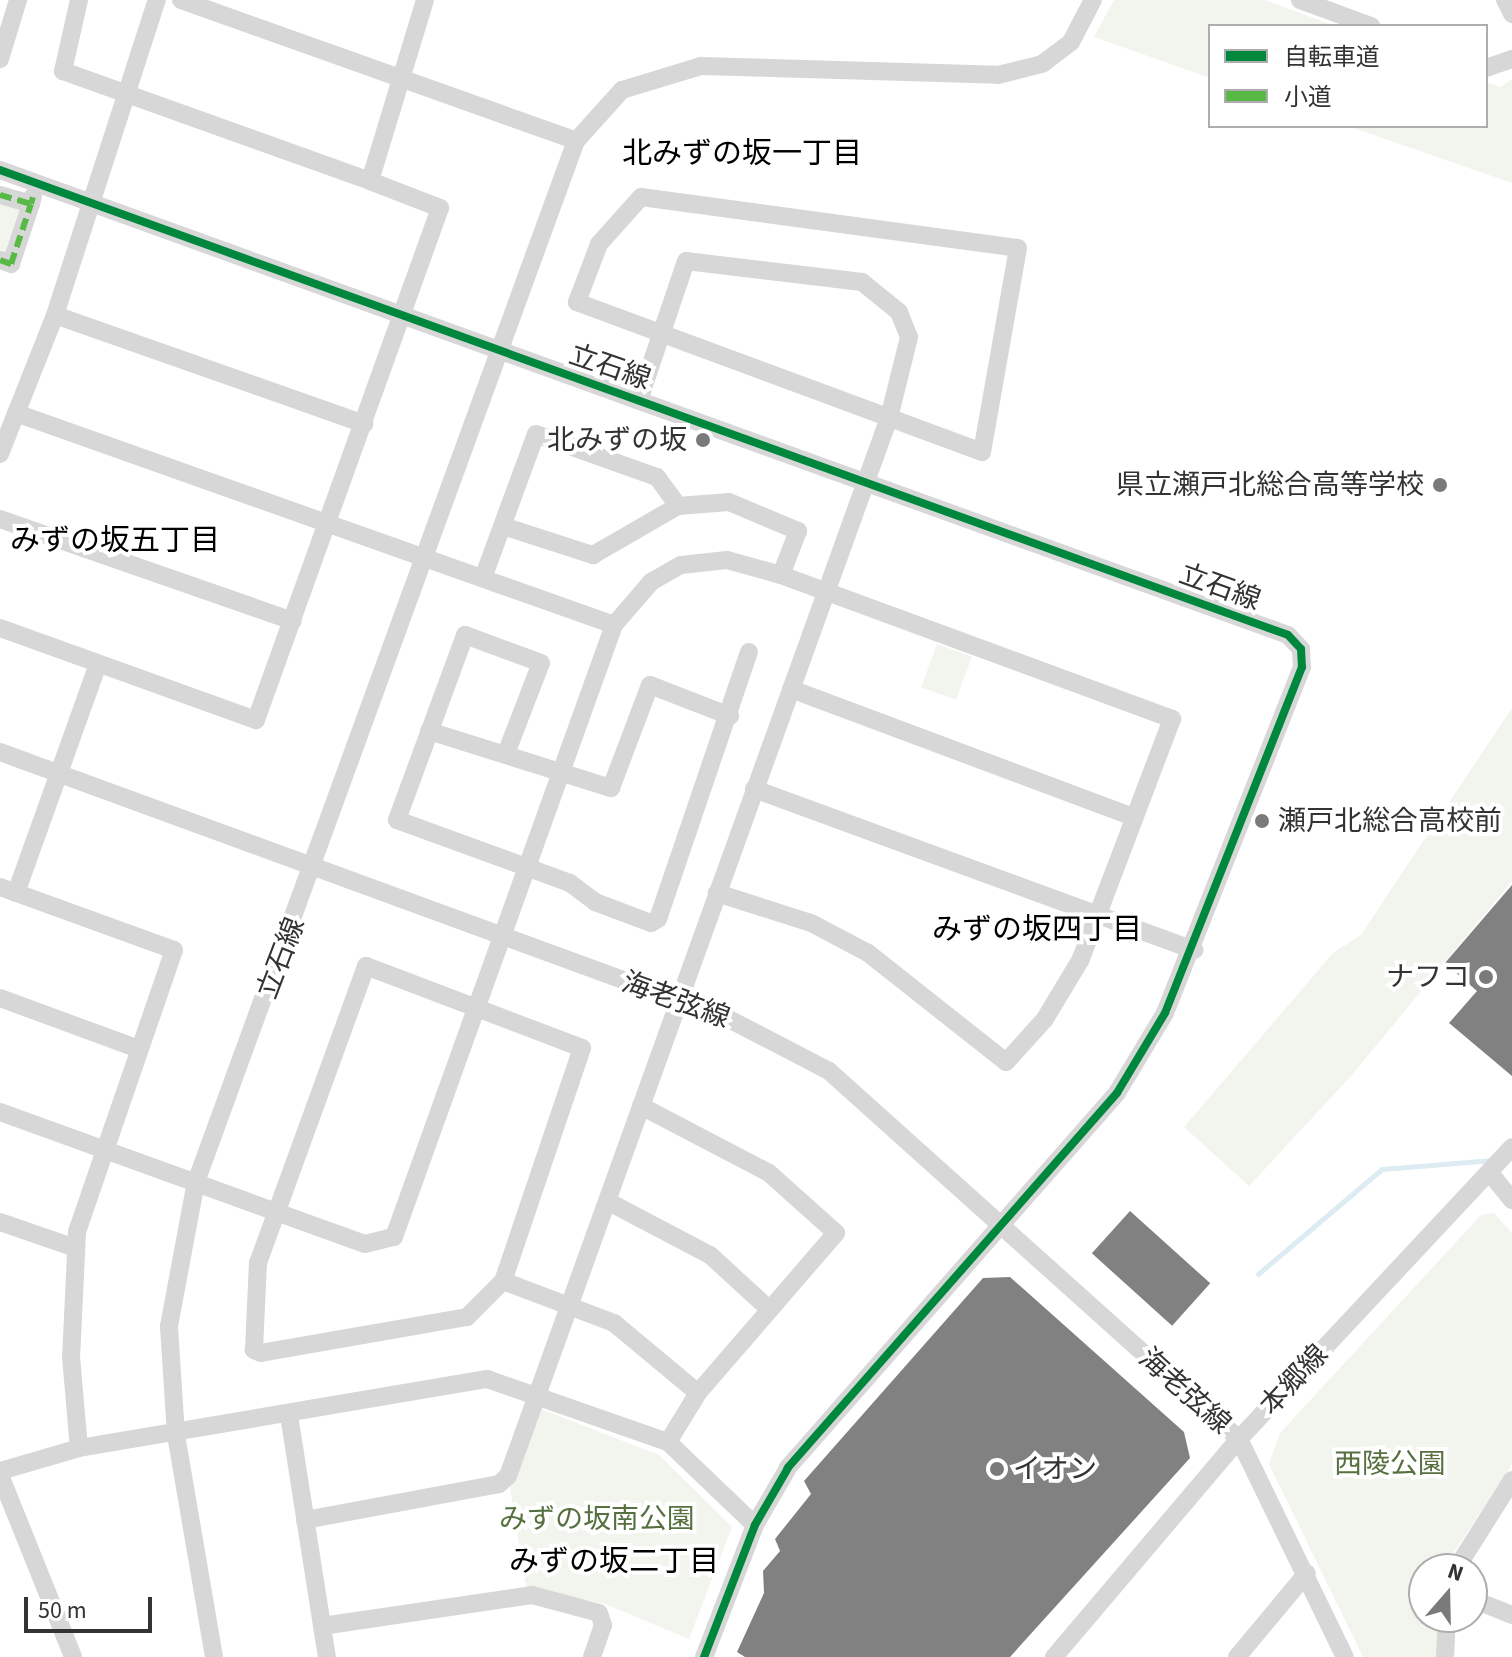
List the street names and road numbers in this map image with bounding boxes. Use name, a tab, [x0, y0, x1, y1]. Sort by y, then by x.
street label: 立石線	[565, 337, 655, 397]
street label: 立石線	[1175, 557, 1265, 617]
street label: 立石線	[250, 913, 312, 1003]
street label: 海老弦線	[618, 965, 734, 1035]
street label: 本郷線	[1253, 1338, 1335, 1422]
street label: 海老弦線	[1132, 1341, 1238, 1441]

